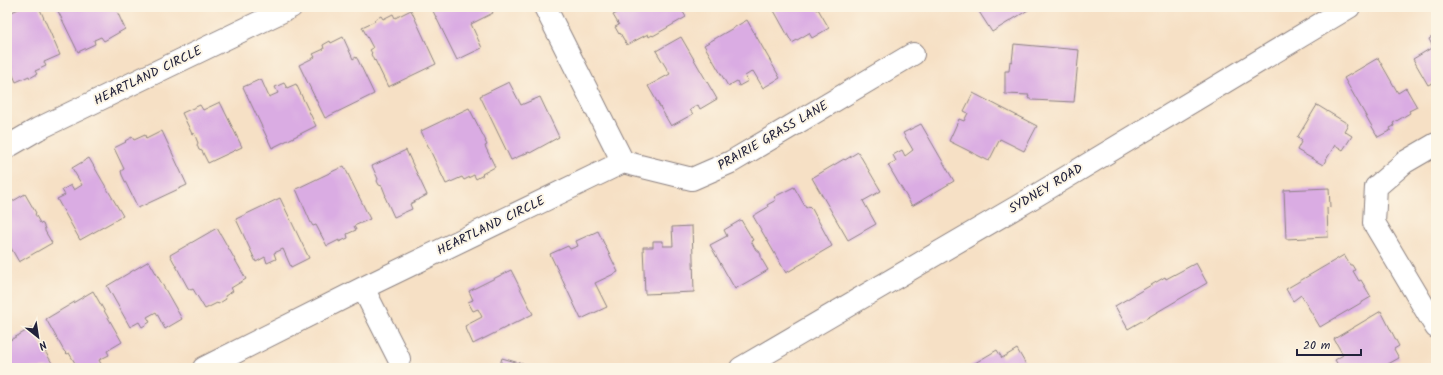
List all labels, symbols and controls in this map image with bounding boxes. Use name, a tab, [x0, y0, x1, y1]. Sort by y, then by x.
street label: HEARTLAND CIRCLE	[90, 41, 206, 111]
street label: PRAIRIE GRASS LANE	[714, 95, 833, 176]
street label: SYDNEY ROAD	[1005, 158, 1087, 220]
street label: HEARTLAND CIRCLE	[433, 191, 549, 261]
north arrow	[18, 317, 58, 357]
scale bar	[1297, 331, 1361, 357]
text: N	[35, 335, 50, 354]
text: 20 m	[1303, 336, 1331, 355]

